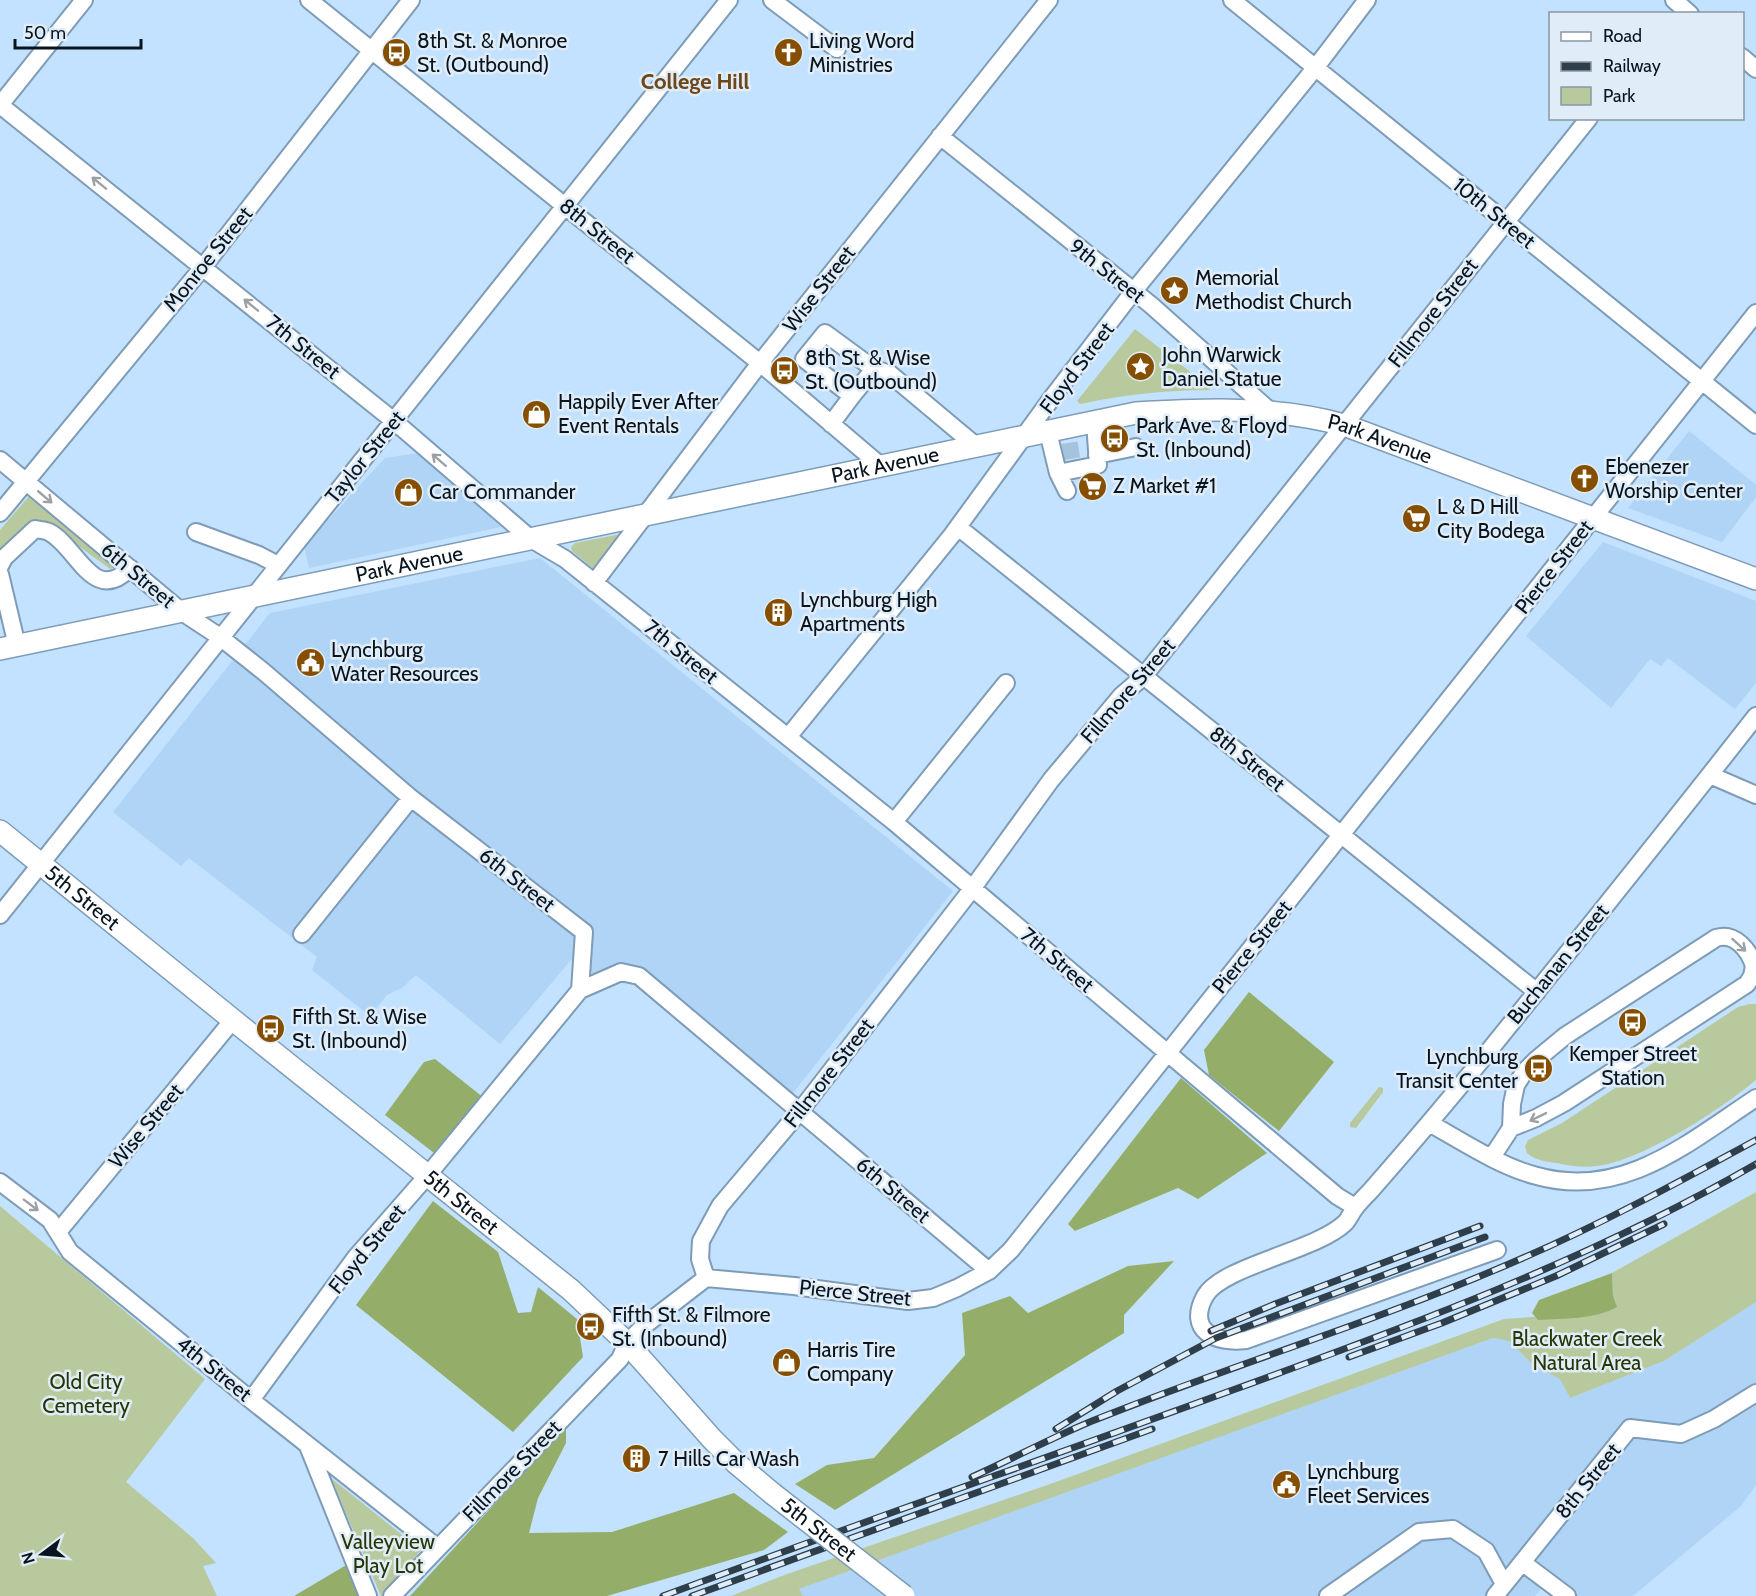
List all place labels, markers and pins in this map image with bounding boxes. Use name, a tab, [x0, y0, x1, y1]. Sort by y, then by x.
place label: 8th St. & Monroe St. (Outbound)	[417, 28, 568, 77]
place label: Living Word Ministries	[809, 28, 914, 77]
bus stop icon: 8th St. & Monroe St. (Outbound)	[380, 37, 412, 69]
church icon: Living Word Ministries	[772, 37, 804, 69]
place label: Memorial Methodist Church	[1195, 265, 1352, 314]
place icon: Memorial Methodist Church	[1158, 274, 1190, 306]
place label: John Warwick Daniel Statue	[1161, 342, 1282, 391]
place label: 8th St. & Wise St. (Outbound)	[805, 345, 937, 394]
place icon: John Warwick Daniel Statue	[1125, 351, 1157, 383]
bus stop icon: 8th St. & Wise St. (Outbound)	[768, 354, 800, 386]
place label: Happily Ever After Event Rentals	[558, 389, 719, 438]
shop icon: Happily Ever After Event Rentals	[521, 398, 553, 430]
place label: Park Ave. & Floyd St. (Inbound)	[1136, 413, 1288, 462]
bus stop icon: Park Ave. & Floyd St. (Inbound)	[1099, 422, 1131, 454]
place label: Ebenezer Worship Center	[1605, 454, 1743, 503]
church icon: Ebenezer Worship Center	[1568, 463, 1600, 495]
supermarket icon: Z Market #1	[1076, 470, 1108, 502]
place label: Z Market #1	[1113, 473, 1216, 498]
shop icon: Car Commander	[392, 476, 424, 508]
place label: Car Commander	[429, 479, 576, 504]
place label: L & D Hill City Bodega	[1437, 494, 1544, 543]
supermarket icon: L & D Hill City Bodega	[1400, 503, 1432, 535]
place label: Lynchburg High Apartments	[800, 587, 938, 636]
building icon: Lynchburg High Apartments	[763, 596, 795, 628]
place label: Lynchburg Water Resources	[331, 637, 479, 686]
public building icon: Lynchburg Water Resources	[294, 646, 326, 678]
place label: Fifth St. & Wise St. (Inbound)	[292, 1004, 427, 1053]
bus stop icon: Kemper Street Station	[1617, 1007, 1649, 1039]
bus stop icon: Fifth St. & Wise St. (Inbound)	[255, 1013, 287, 1045]
place label: Kemper Street Station	[1569, 1041, 1697, 1090]
place label: Lynchburg Transit Center	[1396, 1044, 1519, 1093]
bus stop icon: Lynchburg Transit Center	[1523, 1053, 1555, 1085]
place label: Fifth St. & Filmore St. (Inbound)	[612, 1302, 771, 1351]
bus stop icon: Fifth St. & Filmore St. (Inbound)	[575, 1311, 607, 1343]
place label: Harris Tire Company	[807, 1337, 896, 1386]
shop icon: Harris Tire Company	[770, 1346, 802, 1378]
building icon: 7 Hills Car Wash	[621, 1443, 653, 1475]
place label: 7 Hills Car Wash	[658, 1446, 799, 1471]
place label: Lynchburg Fleet Services	[1307, 1459, 1430, 1508]
public building icon: Lynchburg Fleet Services	[1270, 1468, 1302, 1500]

